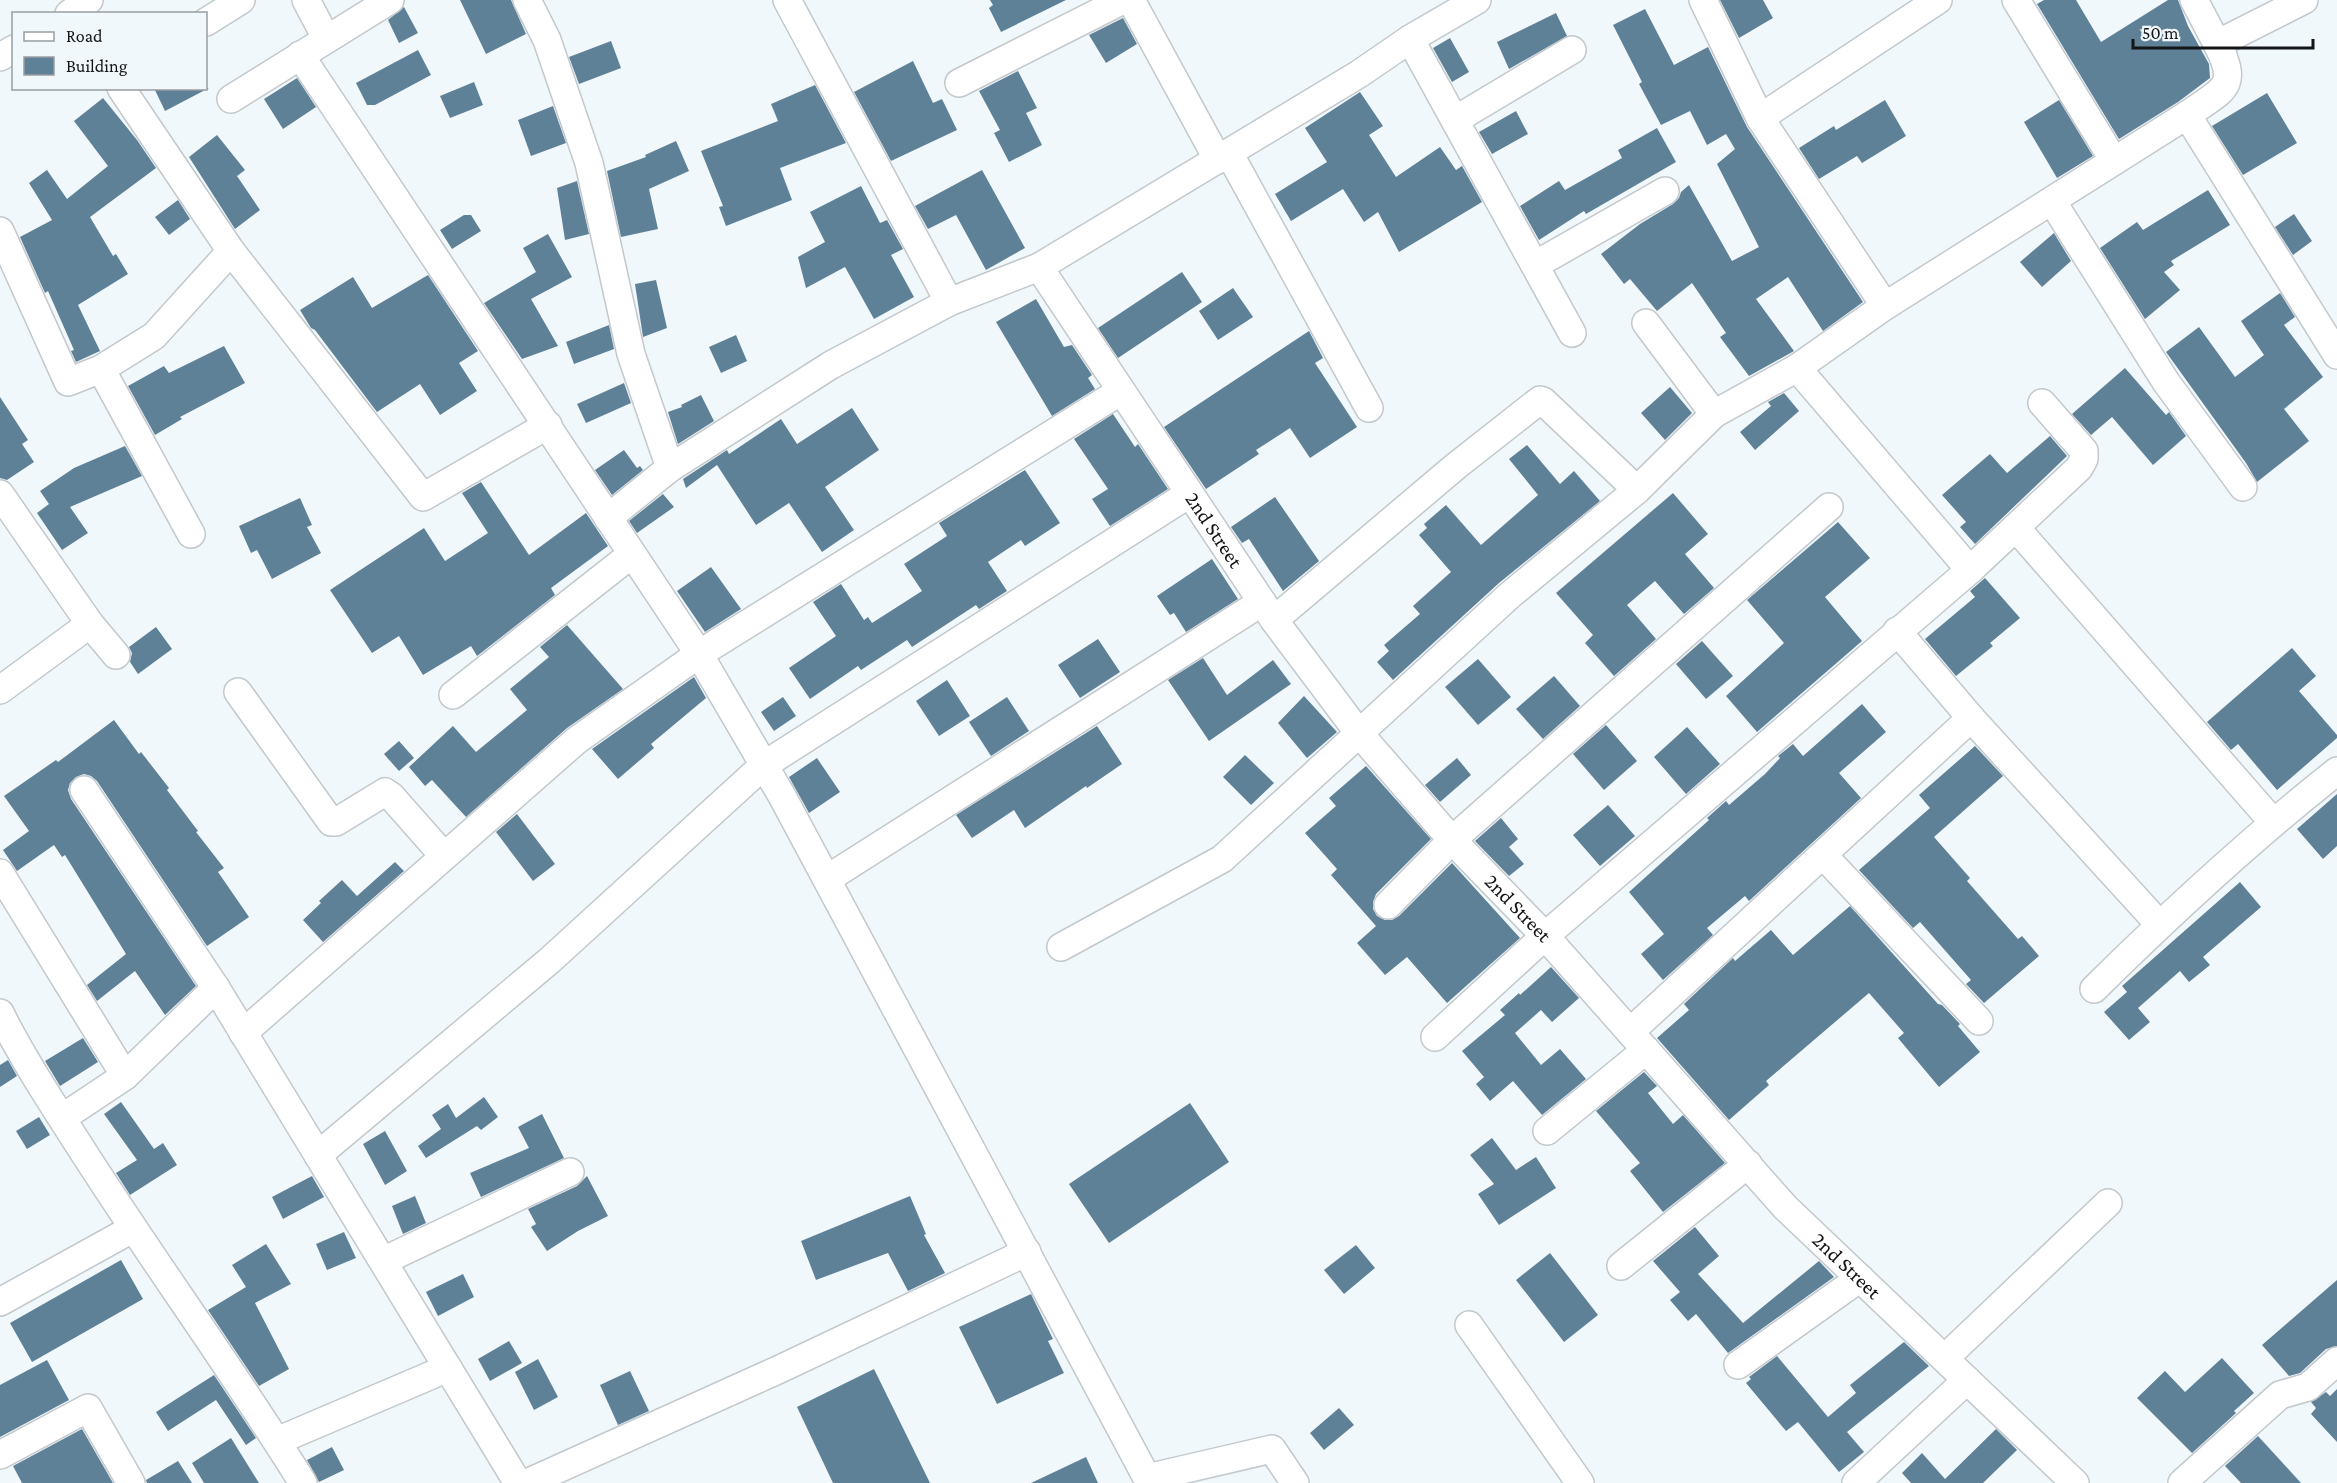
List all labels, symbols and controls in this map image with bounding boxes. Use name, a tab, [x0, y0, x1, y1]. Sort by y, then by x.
legend	[12, 12, 207, 90]
scale bar	[2133, 12, 2313, 50]
text: 50 m	[2142, 23, 2179, 43]
text: Road	[66, 26, 103, 46]
text: Building	[66, 56, 128, 76]
street label: 2nd Street	[1180, 488, 1248, 573]
street label: 2nd Street	[1480, 869, 1557, 948]
street label: 2nd Street	[1807, 1227, 1887, 1305]

